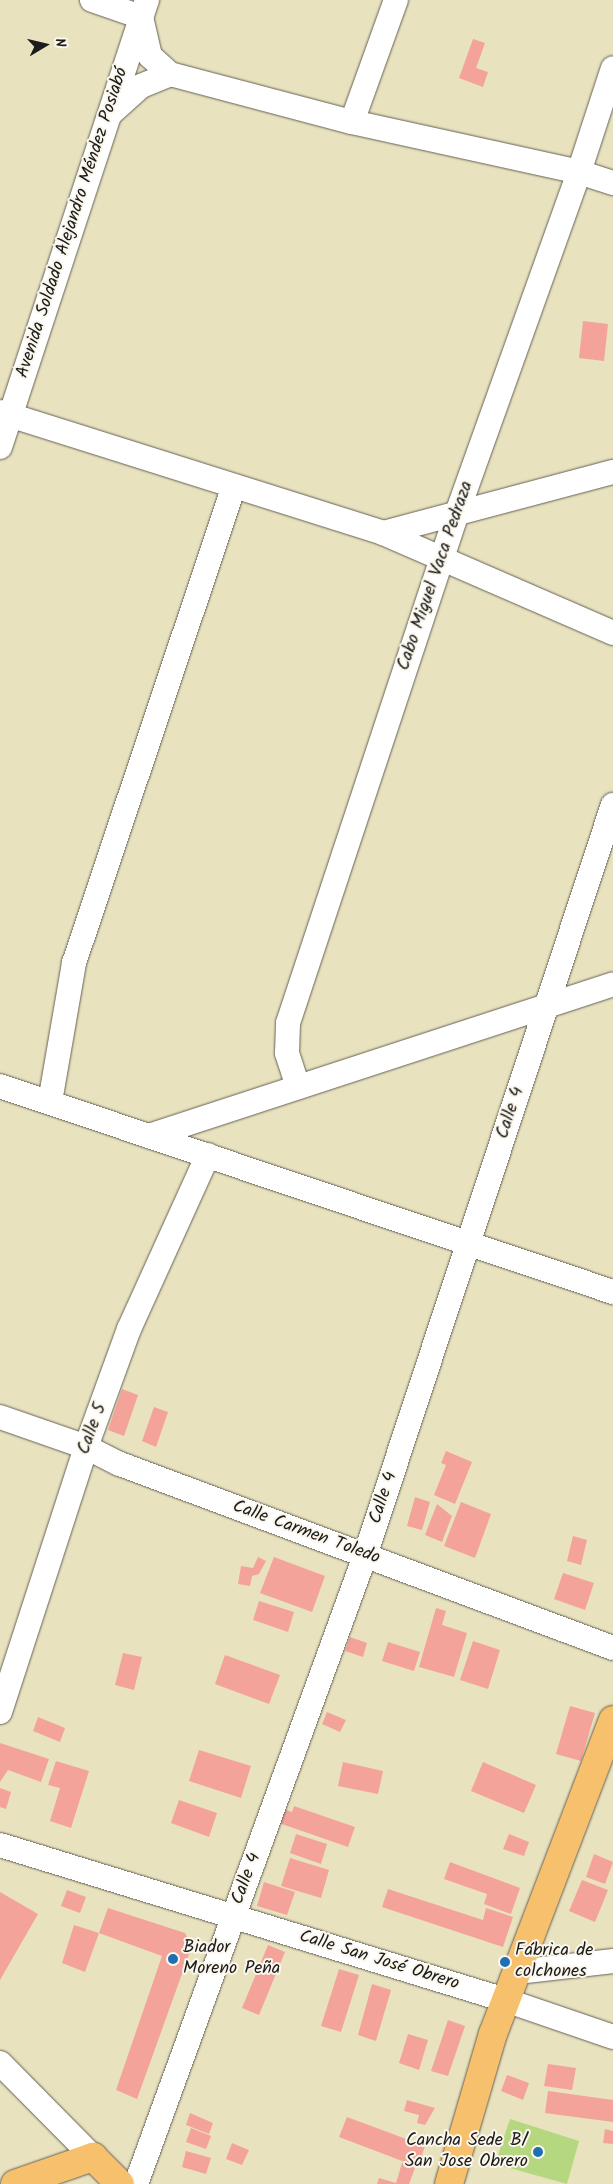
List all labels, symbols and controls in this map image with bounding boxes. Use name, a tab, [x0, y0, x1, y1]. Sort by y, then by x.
north arrow	[20, 20, 70, 70]
text: N	[48, 37, 71, 49]
street label: Avenida Soldado Alejandro Méndez Posiabó	[12, 65, 134, 381]
street label: Cabo Miguel Vaca Pedraza	[393, 479, 479, 673]
street label: Calle 4	[492, 1084, 530, 1142]
street label: Calle 5	[74, 1400, 112, 1458]
street label: Calle 4	[365, 1469, 403, 1527]
street label: Calle Carmen Toledo	[229, 1496, 383, 1570]
street label: Calle 4	[228, 1850, 266, 1908]
street label: Calle San José Obrero	[296, 1926, 462, 1996]
place label: Biador Moreno Peña	[183, 1938, 280, 1980]
place label: Fábrica de colchones	[515, 1941, 593, 1984]
marker: Biador Moreno Peña	[167, 1953, 179, 1965]
marker: Fábrica de colchones	[499, 1956, 511, 1968]
place label: Cancha Sede B/ San Jose Obrero	[405, 2131, 528, 2174]
marker: Cancha Sede B/ San Jose Obrero	[532, 2146, 544, 2158]

